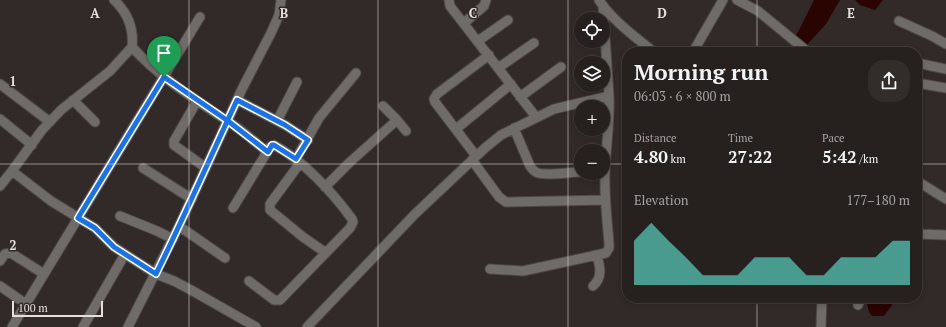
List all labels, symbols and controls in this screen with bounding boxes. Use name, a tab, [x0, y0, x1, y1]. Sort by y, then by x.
text: A	[90, 4, 100, 22]
text: B	[280, 4, 288, 22]
text: C	[469, 4, 477, 22]
text: D	[657, 4, 667, 22]
text: E	[847, 4, 855, 22]
map controls	[574, 12, 610, 180]
button: locate	[574, 12, 610, 48]
pin	[147, 36, 181, 77]
icon: arrive	[153, 42, 175, 64]
button: layers	[574, 56, 610, 92]
text: Morning run	[634, 57, 768, 86]
button: share	[868, 60, 910, 102]
text: 1	[9, 72, 17, 90]
text: 06:03 · 6 × 800 m	[634, 87, 731, 105]
button: +	[574, 100, 610, 136]
text: Distance	[634, 131, 677, 145]
text: Time	[728, 131, 753, 145]
text: Pace	[822, 131, 845, 145]
button: −	[574, 144, 610, 180]
text: 4.80	[634, 145, 668, 168]
text: 27:22	[728, 145, 772, 168]
text: 5:42	[822, 145, 857, 168]
text: km	[668, 152, 686, 166]
text: /km	[857, 152, 878, 166]
text: Elevation	[634, 191, 689, 209]
text: 177–180 m	[847, 191, 910, 209]
text: 2	[9, 236, 17, 254]
scale bar	[12, 299, 103, 318]
text: 100 m	[18, 301, 48, 315]

